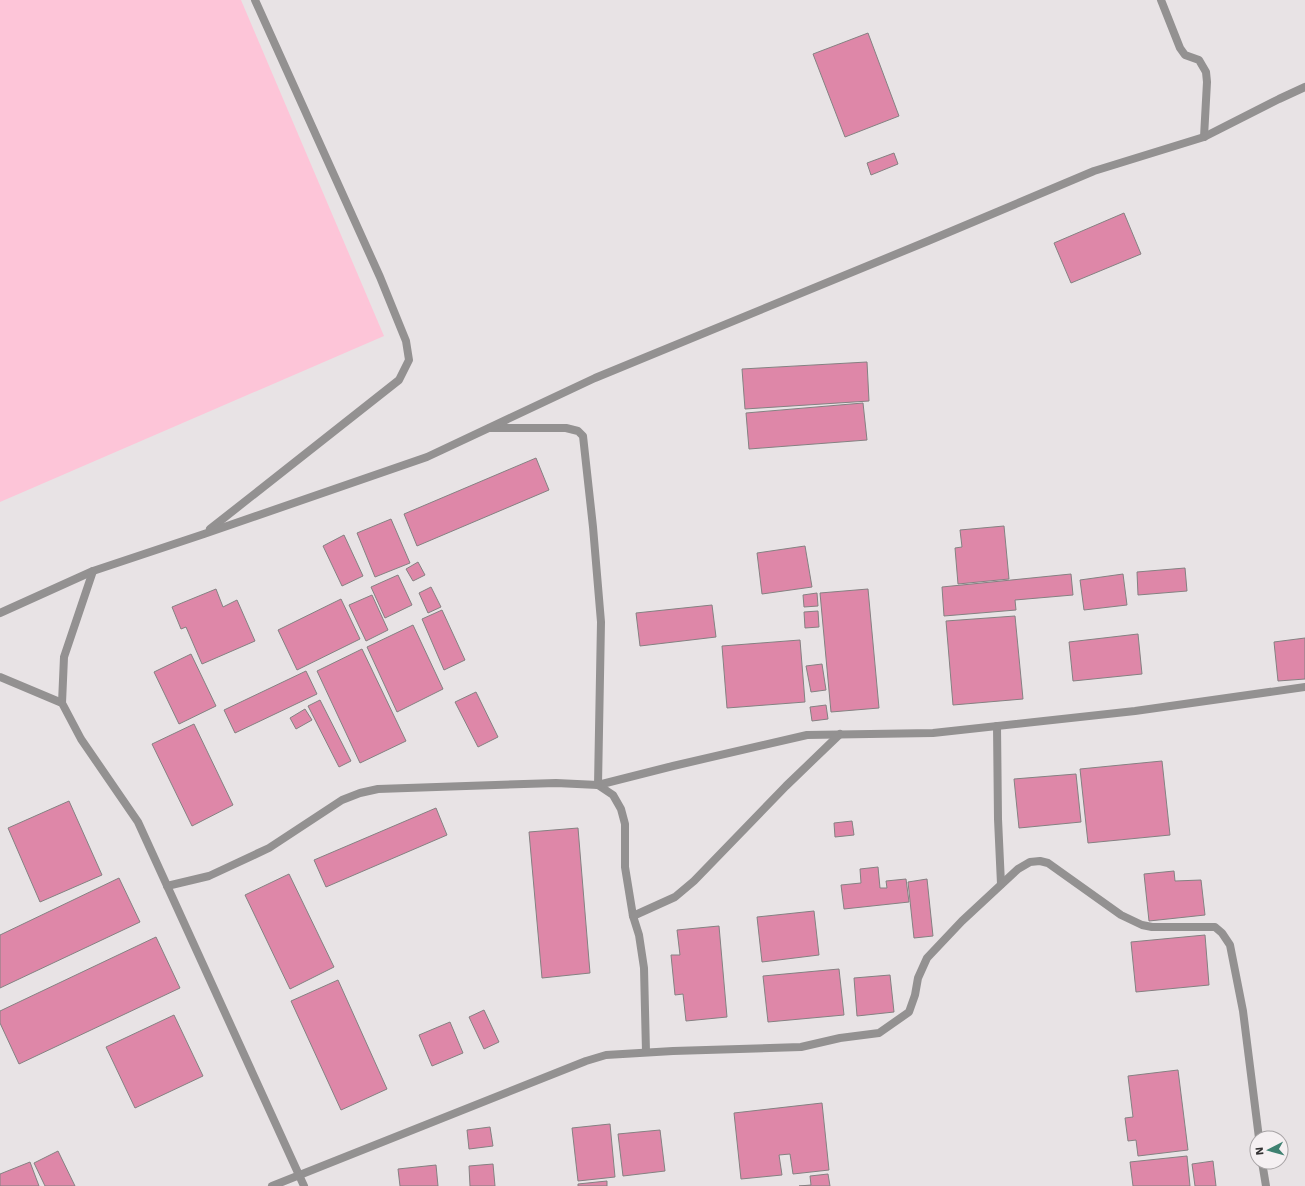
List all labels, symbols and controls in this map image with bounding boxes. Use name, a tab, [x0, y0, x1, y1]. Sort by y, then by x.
north arrow	[1249, 1130, 1289, 1170]
text: N	[1253, 1146, 1266, 1156]

